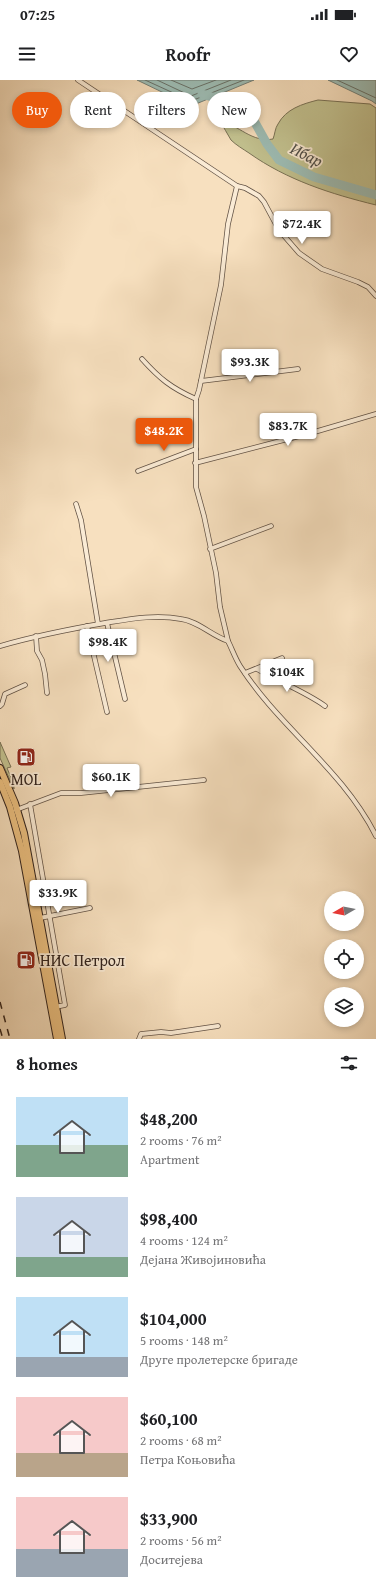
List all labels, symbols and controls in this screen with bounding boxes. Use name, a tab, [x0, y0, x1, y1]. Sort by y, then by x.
text: 07:25	[20, 4, 55, 25]
text: Roofr	[166, 41, 210, 68]
icon: menu	[16, 43, 38, 65]
icon: heart	[338, 43, 360, 65]
chip: Buy	[12, 92, 62, 128]
chip: Rent	[70, 92, 126, 128]
chip: Filters	[134, 92, 199, 128]
chip: New	[207, 92, 261, 128]
water label: Ибар	[286, 135, 328, 173]
pin: $72.4K	[269, 211, 335, 245]
text: $72.4K	[283, 214, 321, 233]
pin: $93.3K	[217, 349, 283, 383]
text: $93.3K	[231, 352, 269, 371]
pin: $83.7K	[255, 413, 321, 447]
text: $83.7K	[269, 416, 307, 435]
pin: $48.2K	[131, 418, 197, 452]
text: $48.2K	[145, 421, 183, 440]
pin: $98.4K	[75, 629, 141, 663]
text: $98.4K	[89, 632, 127, 651]
pin: $104K	[259, 659, 315, 693]
text: $104K	[269, 662, 305, 681]
fuel station icon: MOL	[15, 746, 37, 768]
pin: $60.1K	[78, 764, 144, 798]
place label: MOL	[11, 767, 42, 791]
text: $60.1K	[92, 767, 130, 786]
pin: $33.9K	[25, 880, 91, 914]
text: $33.9K	[39, 883, 77, 902]
north arrow	[324, 891, 364, 931]
map controls	[324, 891, 364, 1027]
button: locate	[324, 939, 364, 979]
place label: НИС Петрол	[40, 948, 125, 972]
fuel station icon: НИС Петрол	[15, 949, 37, 971]
button: layers	[324, 987, 364, 1027]
text: 8 homes	[16, 1051, 78, 1076]
icon: filters	[338, 1052, 360, 1074]
text: $48,200	[140, 1106, 198, 1131]
icon: home	[48, 1113, 96, 1161]
text: 2 rooms · 76 m²	[140, 1131, 222, 1150]
text: Apartment	[140, 1150, 200, 1169]
text: $98,400	[140, 1206, 198, 1231]
icon: home	[48, 1213, 96, 1261]
text: 4 rooms · 124 m²	[140, 1231, 228, 1250]
text: Дејана Живојиновића	[140, 1250, 266, 1269]
text: $104,000	[140, 1306, 206, 1331]
icon: home	[48, 1313, 96, 1361]
text: 5 rooms · 148 m²	[140, 1331, 228, 1350]
text: Друге пролетерске бригаде	[140, 1350, 298, 1369]
text: $60,100	[140, 1406, 198, 1431]
icon: home	[48, 1413, 96, 1461]
text: 2 rooms · 68 m²	[140, 1431, 222, 1450]
text: Петра Коњовића	[140, 1450, 235, 1469]
text: $33,900	[140, 1506, 198, 1531]
icon: home	[48, 1513, 96, 1561]
text: 2 rooms · 56 m²	[140, 1531, 222, 1550]
text: Доситејева	[140, 1550, 203, 1569]

